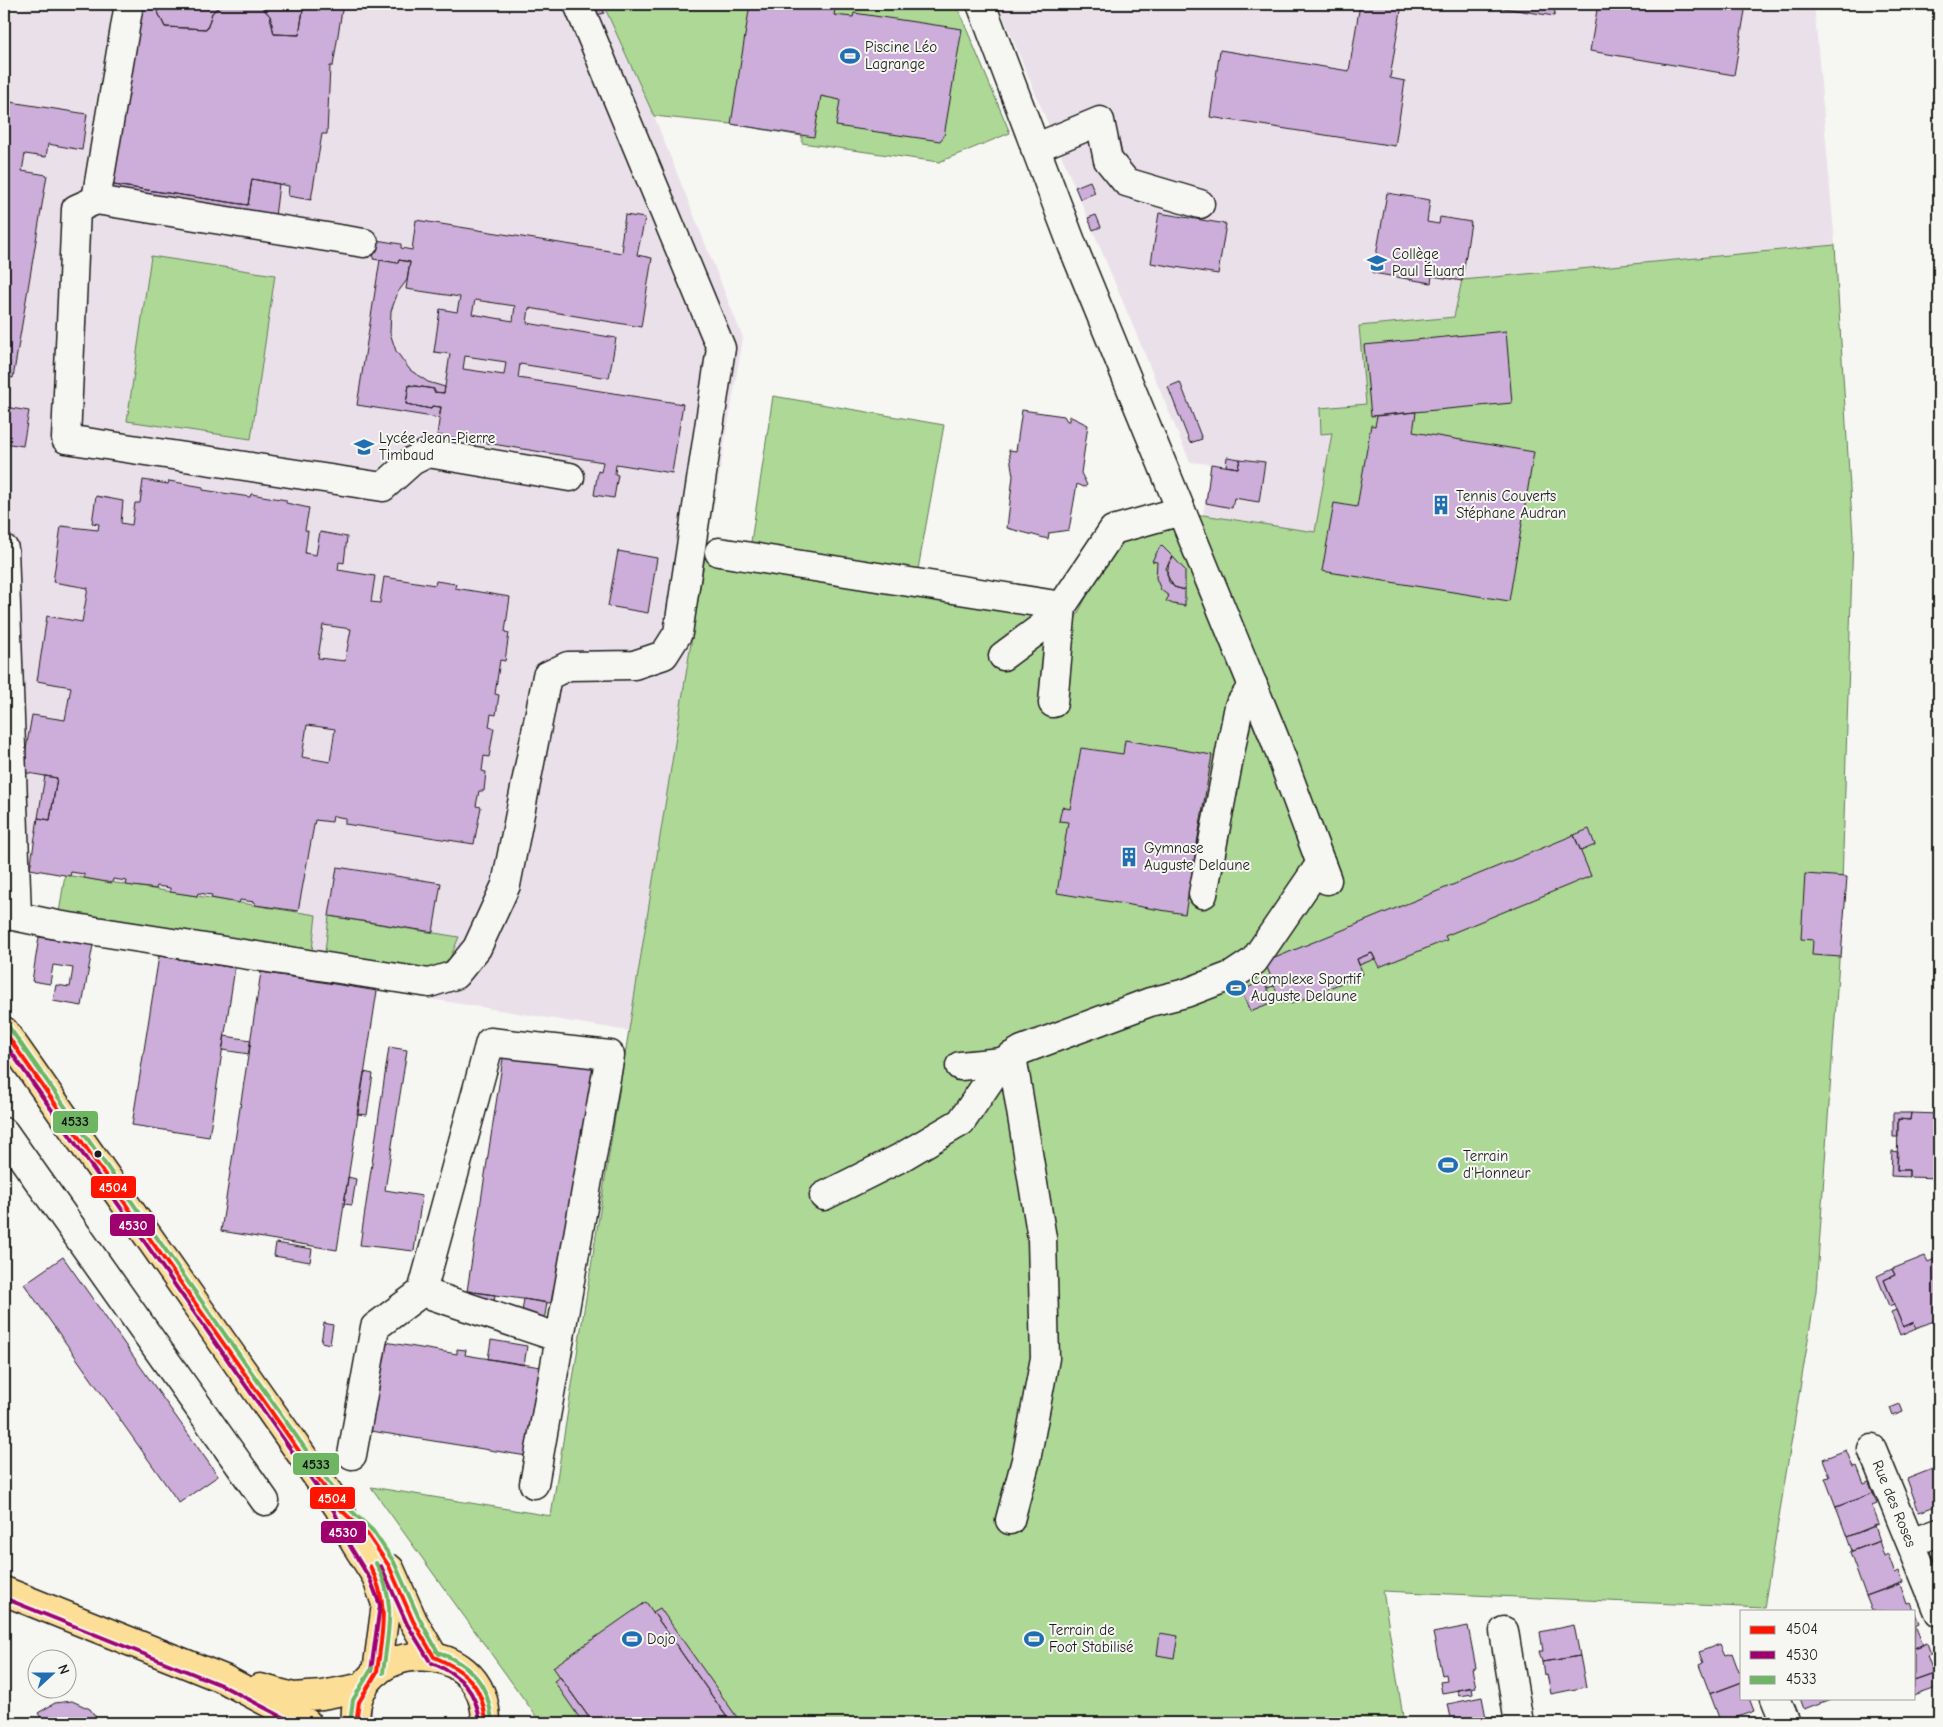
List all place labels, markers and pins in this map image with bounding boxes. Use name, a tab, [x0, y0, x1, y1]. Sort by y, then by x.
place label: Piscine Léo Lagrange	[865, 38, 937, 73]
sports icon: Piscine Léo Lagrange	[839, 45, 861, 67]
place label: Collège Paul Éluard	[1392, 245, 1465, 280]
school or university icon: Collège Paul Éluard	[1366, 252, 1388, 274]
place label: Lycée Jean-Pierre Timbaud	[379, 429, 496, 464]
school or university icon: Lycée Jean-Pierre Timbaud	[353, 436, 375, 458]
place label: Tennis Couverts Stéphane Audran	[1456, 487, 1566, 522]
building icon: Tennis Couverts Stéphane Audran	[1430, 494, 1452, 516]
place label: Gymnase Auguste Delaune	[1144, 839, 1251, 874]
building icon: Gymnase Auguste Delaune	[1118, 846, 1140, 868]
place label: Complexe Sportif Auguste Delaune	[1251, 970, 1361, 1005]
sports icon: Complexe Sportif Auguste Delaune	[1225, 977, 1247, 999]
place label: Terrain d'Honneur	[1463, 1147, 1530, 1182]
unlabelled marker	[93, 1149, 103, 1159]
sports icon: Terrain d'Honneur	[1437, 1154, 1459, 1176]
place label: Terrain de Foot Stabilisé	[1049, 1621, 1134, 1656]
sports icon: Dojo	[621, 1628, 643, 1650]
sports icon: Terrain de Foot Stabilisé	[1023, 1628, 1045, 1650]
place label: Dojo	[647, 1630, 676, 1648]

